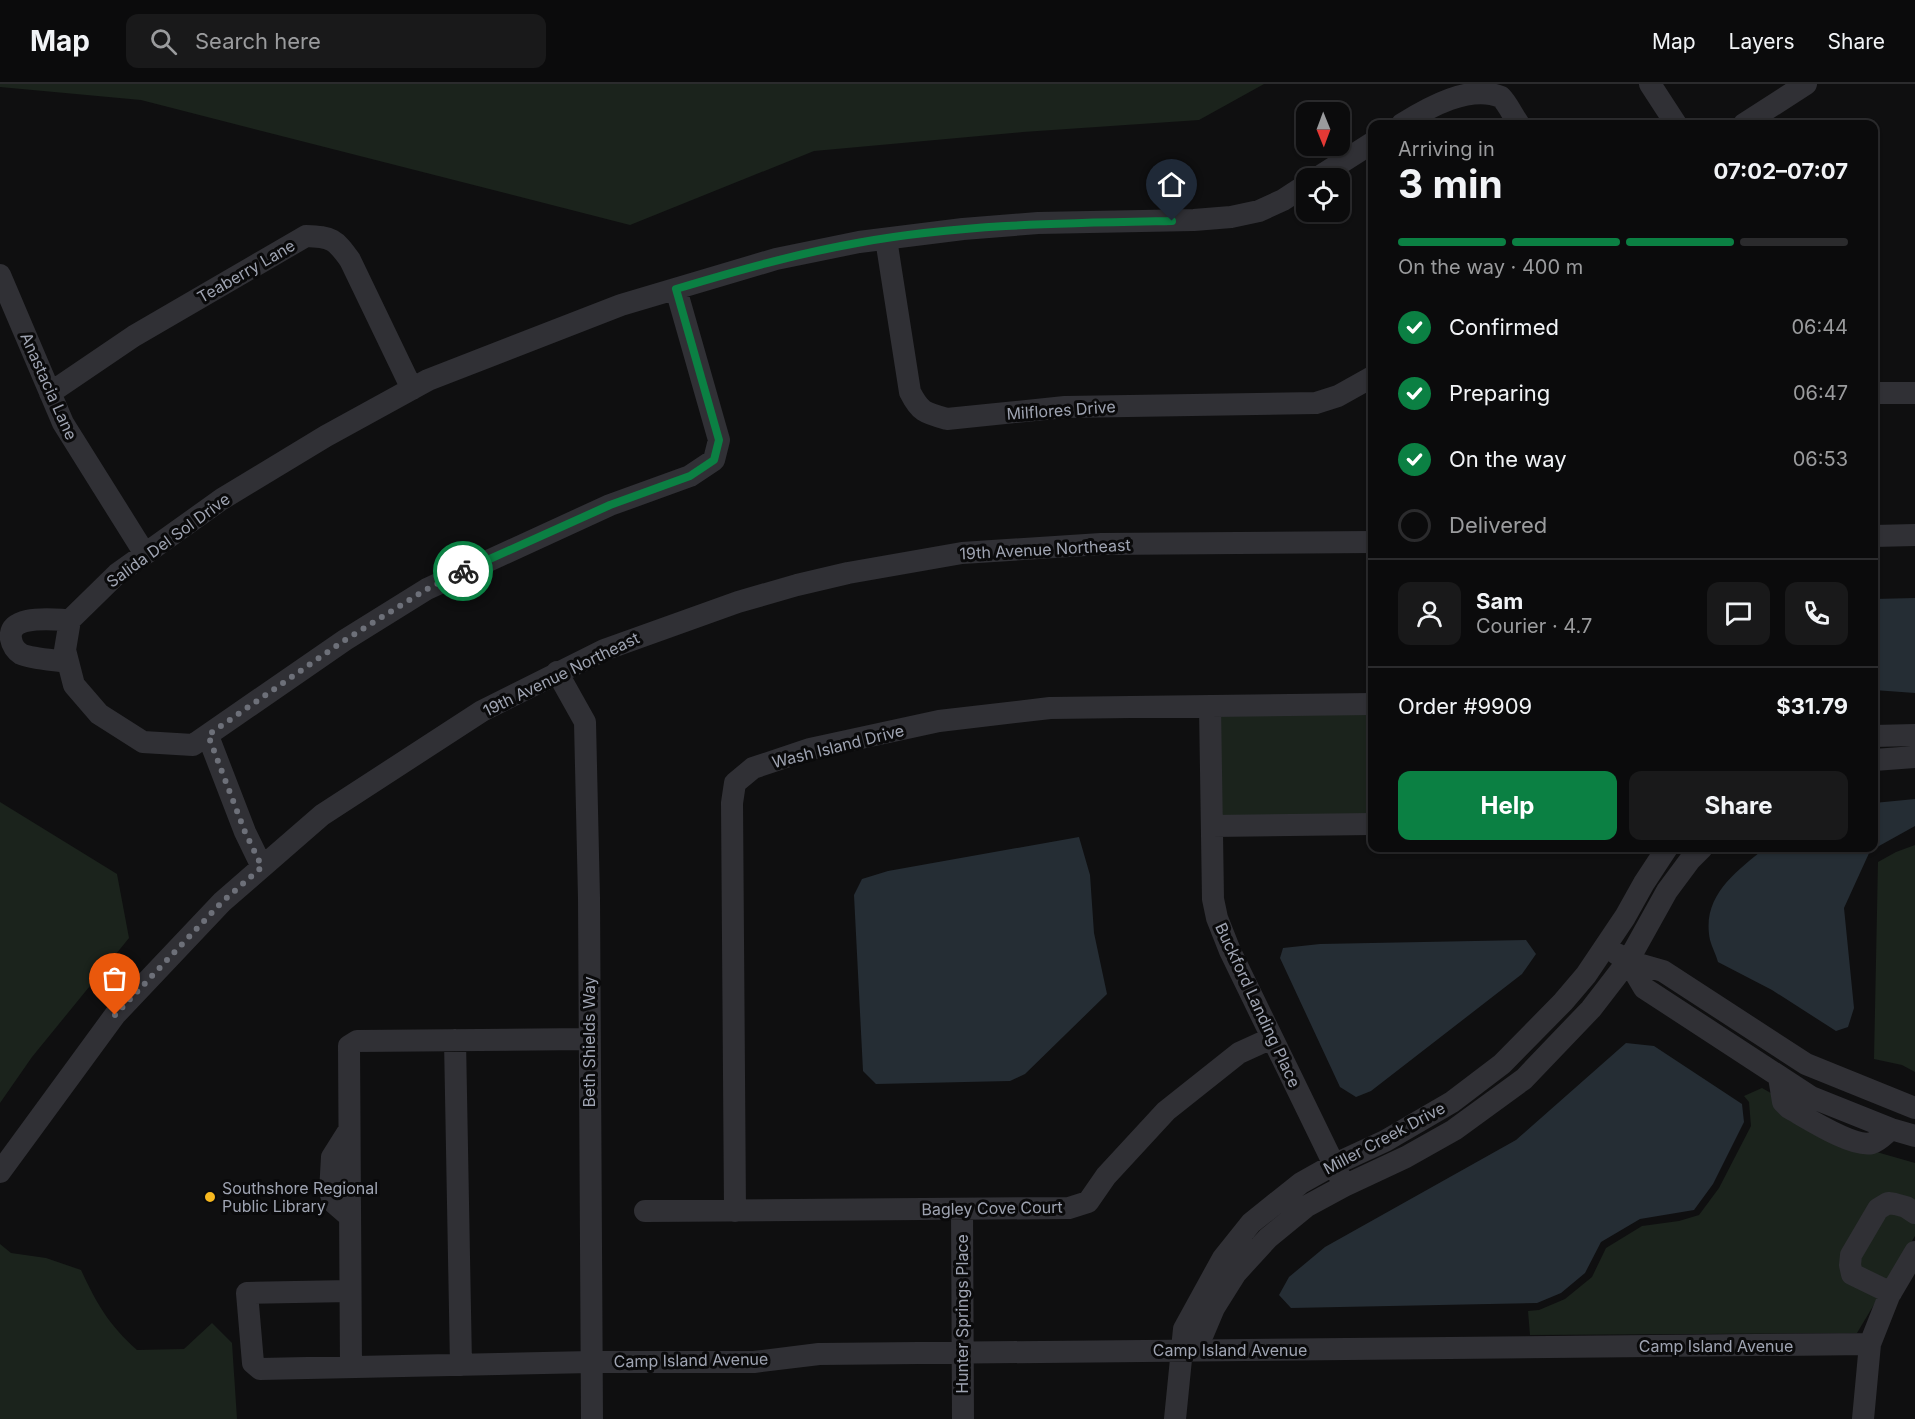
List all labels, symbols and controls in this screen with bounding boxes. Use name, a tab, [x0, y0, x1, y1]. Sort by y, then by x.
search box	[126, 14, 546, 68]
text: Map	[30, 24, 90, 58]
icon: search	[147, 25, 180, 58]
text: Search here	[195, 28, 321, 54]
text: Map	[1652, 29, 1696, 54]
text: Layers	[1729, 29, 1795, 54]
text: Share	[1828, 29, 1885, 54]
north arrow	[1296, 102, 1350, 156]
map controls	[1296, 102, 1350, 222]
text: Arriving in	[1398, 137, 1495, 161]
text: 07:02–07:07	[1713, 158, 1848, 184]
pin	[1146, 159, 1197, 221]
text: 3 min	[1398, 160, 1503, 207]
icon: home	[1155, 168, 1188, 201]
button: locate	[1296, 168, 1350, 222]
street label: Teaberry Lane	[194, 235, 298, 307]
text: On the way · 400 m	[1398, 255, 1583, 279]
icon: check	[1398, 311, 1431, 344]
text: Confirmed	[1449, 314, 1559, 340]
text: 06:44	[1791, 315, 1848, 339]
street label: Anastacia Lane	[16, 329, 82, 443]
icon: check	[1398, 377, 1431, 410]
text: Preparing	[1449, 380, 1550, 406]
text: 06:47	[1793, 381, 1848, 405]
street label: Milflores Drive	[1006, 396, 1116, 424]
icon: check	[1398, 443, 1431, 476]
text: On the way	[1449, 446, 1567, 472]
text: 06:53	[1793, 447, 1848, 471]
street label: Salida Del Sol Drive	[102, 489, 234, 591]
text: Delivered	[1449, 512, 1547, 538]
street label: 19th Avenue Northeast	[959, 535, 1131, 563]
courier	[433, 541, 493, 601]
icon: bike	[447, 555, 480, 588]
button: person	[1398, 582, 1461, 645]
button: chat	[1707, 582, 1770, 645]
button: phone	[1785, 582, 1848, 645]
text: Sam	[1476, 588, 1523, 614]
text: Courier · 4.7	[1476, 614, 1592, 638]
street label: 19th Avenue Northeast	[480, 627, 642, 721]
text: Order #9909	[1398, 693, 1532, 719]
text: $31.79	[1776, 693, 1848, 719]
street label: Wash Island Drive	[770, 720, 906, 772]
button: Help	[1398, 771, 1617, 840]
button: Share	[1629, 771, 1848, 840]
street label: Buckford Landing Place	[1211, 919, 1305, 1091]
pin	[89, 953, 140, 1015]
icon: bag	[98, 962, 131, 995]
street label: Beth Shields Way	[579, 976, 599, 1108]
street label: Miller Creek Drive	[1320, 1097, 1448, 1179]
place label: Southshore Regional Public Library	[222, 1178, 378, 1216]
marker: Southshore Regional Public Library	[203, 1190, 217, 1204]
street label: Bagley Cove Court	[921, 1197, 1063, 1219]
street label: Hunter Springs Place	[952, 1234, 972, 1394]
street label: Camp Island Avenue	[1639, 1336, 1793, 1356]
street label: Camp Island Avenue	[1153, 1340, 1307, 1360]
street label: Camp Island Avenue	[614, 1349, 768, 1371]

